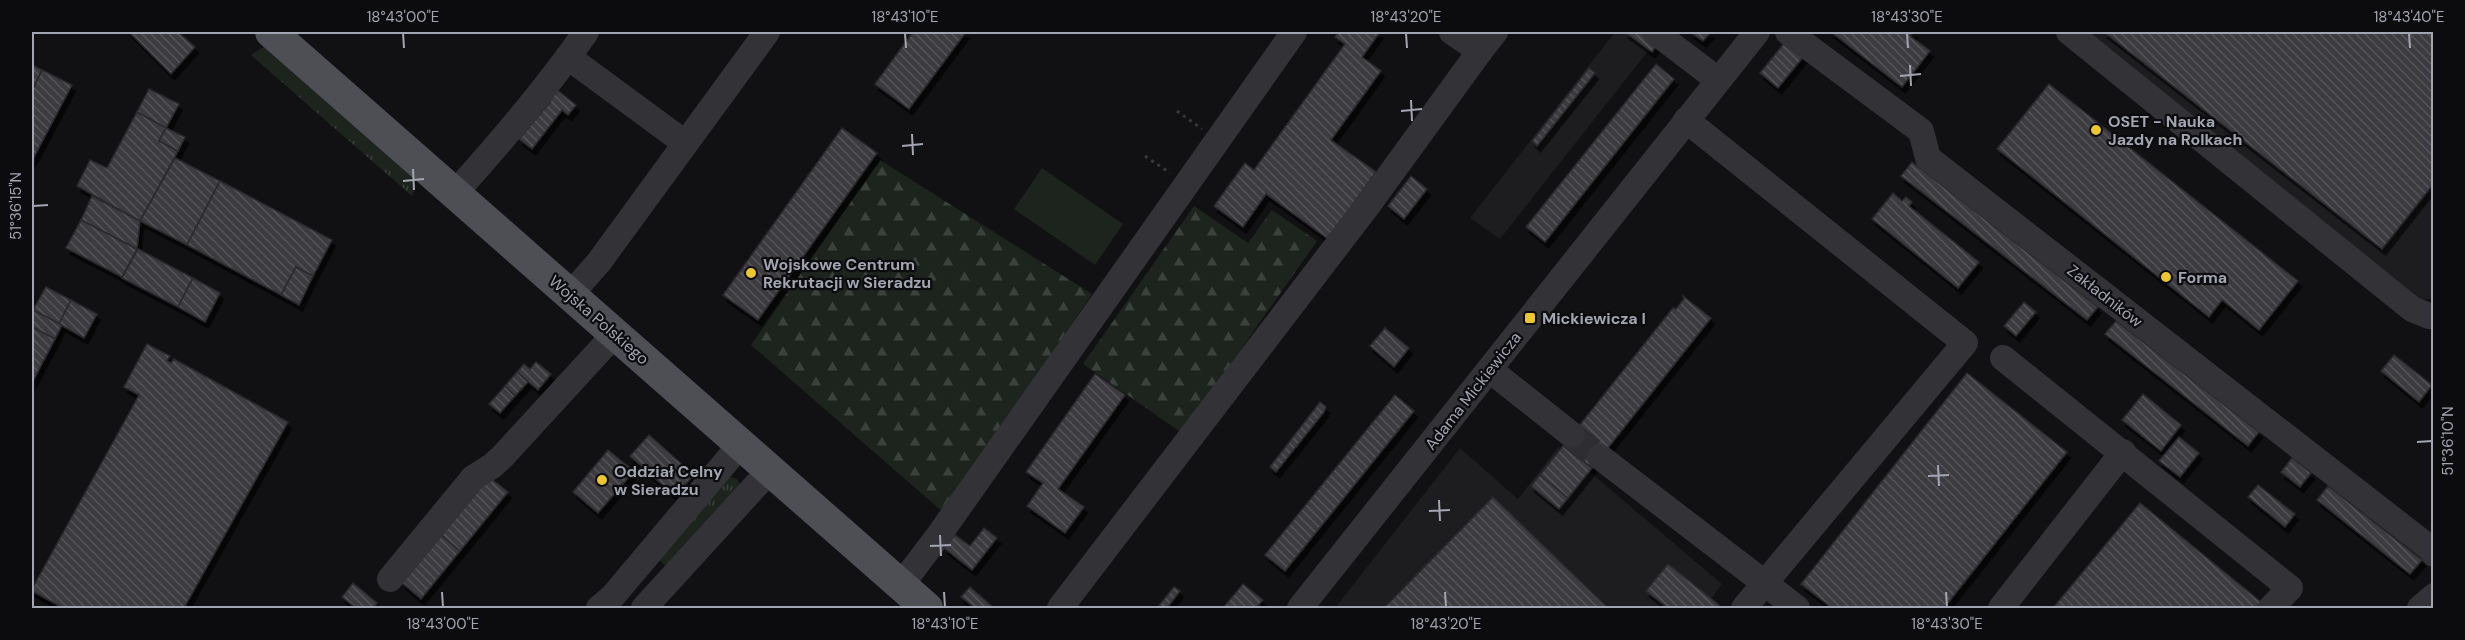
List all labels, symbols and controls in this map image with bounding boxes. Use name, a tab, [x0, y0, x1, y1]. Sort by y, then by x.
text: 18°43'00"E	[367, 7, 439, 27]
text: 18°43'10"E	[871, 7, 939, 27]
text: 18°43'20"E	[1371, 7, 1441, 27]
text: 18°43'30"E	[1871, 7, 1943, 27]
text: 18°43'40"E	[2374, 7, 2444, 27]
place label: OSET - Nauka Jazdy na Rolkach	[2108, 111, 2242, 150]
marker: OSET - Nauka Jazdy na Rolkach	[2089, 123, 2103, 137]
text: 51°36'15"N	[6, 172, 26, 240]
place label: Wojskowe Centrum Rekrutacji w Sieradzu	[763, 254, 931, 293]
street label: Zakładników	[2063, 260, 2147, 332]
marker: Wojskowe Centrum Rekrutacji w Sieradzu	[744, 266, 758, 280]
place label: Forma	[2178, 267, 2227, 288]
marker: Forma	[2159, 270, 2173, 284]
street label: Wojska Polskiego	[545, 271, 653, 369]
place label: Mickiewicza I	[1542, 308, 1646, 329]
marker: Mickiewicza I	[1523, 311, 1537, 325]
street label: Adama Mickiewicza	[1420, 328, 1526, 454]
text: 51°36'10"N	[2438, 406, 2458, 476]
place label: Oddział Celny w Sieradzu	[614, 461, 723, 500]
marker: Oddział Celny w Sieradzu	[595, 473, 609, 487]
text: 18°43'00"E	[407, 614, 479, 634]
text: 18°43'10"E	[911, 614, 979, 634]
text: 18°43'20"E	[1411, 614, 1481, 634]
text: 18°43'30"E	[1911, 614, 1983, 634]

